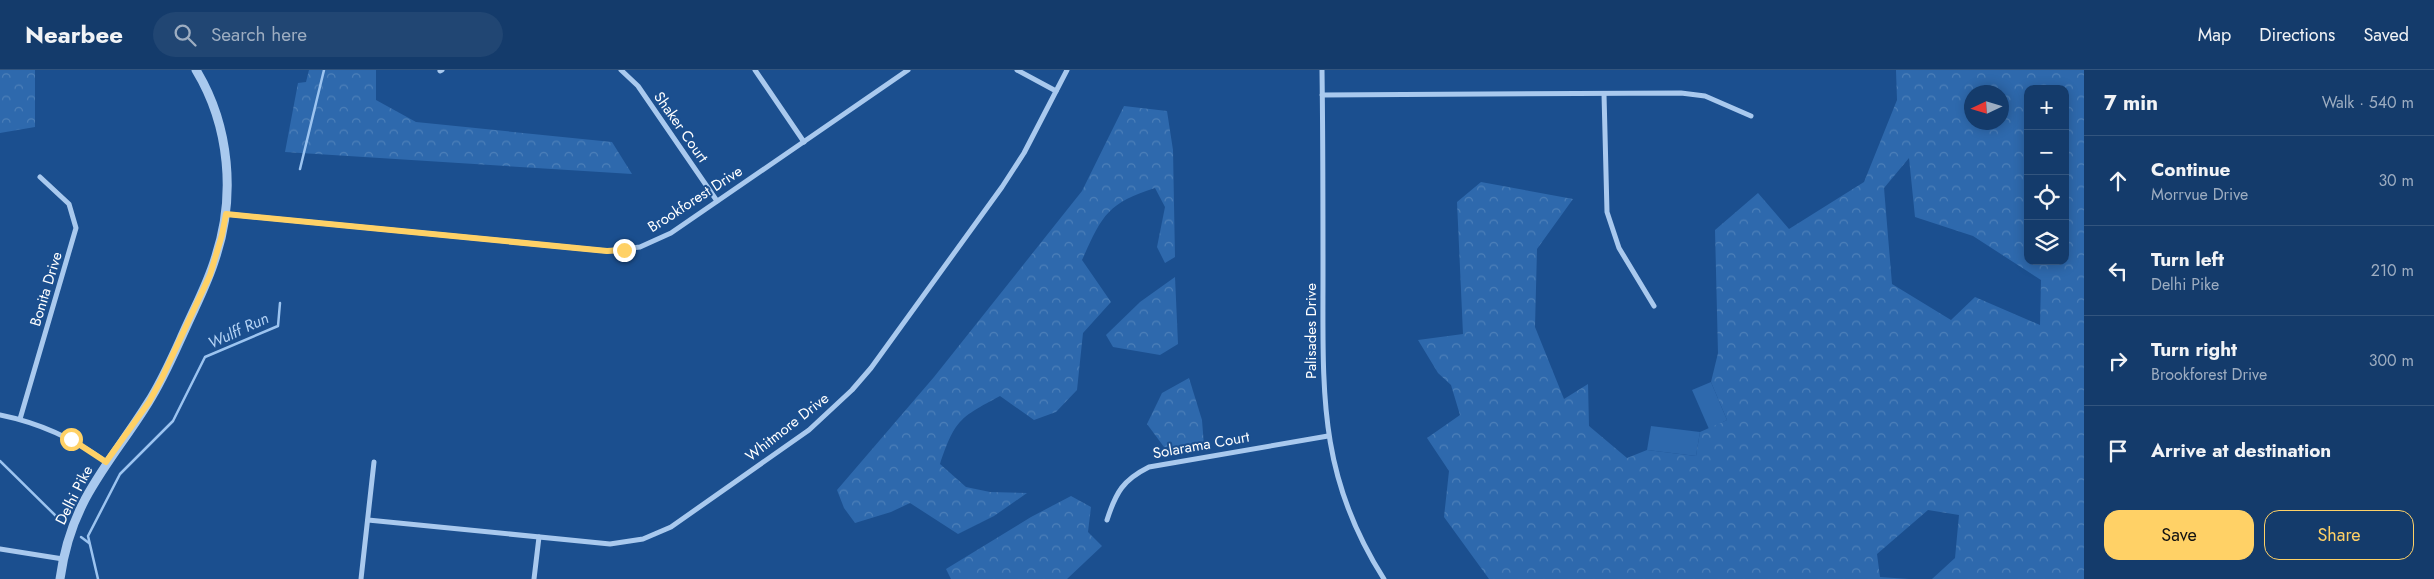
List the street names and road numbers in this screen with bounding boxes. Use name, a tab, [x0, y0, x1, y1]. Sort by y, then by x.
street label: Shaker Court	[648, 87, 714, 167]
street label: Brookforest Drive	[643, 160, 747, 238]
street label: Bonita Drive	[24, 249, 68, 329]
street label: Palisades Drive	[1300, 283, 1322, 379]
street label: Whitmore Drive	[741, 387, 834, 467]
street label: Solarama Court	[1151, 426, 1252, 464]
street label: Delhi Pike	[50, 461, 98, 528]

